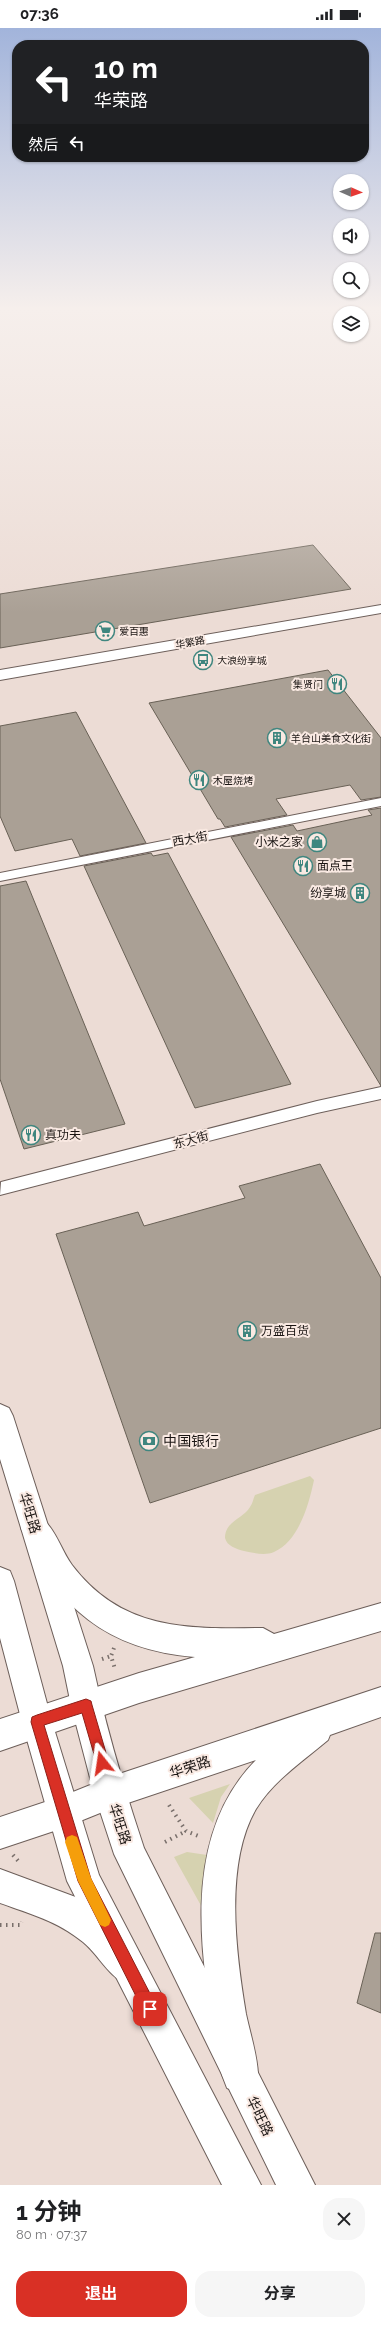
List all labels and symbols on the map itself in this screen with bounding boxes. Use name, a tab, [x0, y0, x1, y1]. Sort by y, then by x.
north arrow	[333, 174, 369, 210]
supermarket icon: 爱百惠	[94, 620, 116, 642]
place label: 爱百惠	[119, 626, 149, 637]
street label: 华繁路	[174, 634, 206, 651]
bus stop icon: 大浪纷享城	[192, 649, 214, 671]
place label: 大浪纷享城	[217, 655, 267, 666]
restaurant icon: 集贤门	[326, 673, 348, 695]
place label: 集贤门	[293, 679, 323, 690]
building icon: 羊台山美食文化街	[266, 727, 288, 749]
place label: 羊台山美食文化街	[291, 733, 371, 744]
restaurant icon: 木屋烧烤	[188, 769, 210, 791]
place label: 木屋烧烤	[213, 775, 253, 786]
street label: 西大街	[171, 829, 209, 849]
shop icon: 小米之家	[306, 831, 328, 853]
place label: 小米之家	[255, 835, 303, 849]
restaurant icon: 面点王	[292, 855, 314, 877]
place label: 面点王	[317, 859, 353, 873]
building icon: 纷享城	[349, 882, 371, 904]
place label: 纷享城	[310, 886, 346, 900]
restaurant icon: 真功夫	[20, 1124, 42, 1146]
place label: 真功夫	[45, 1128, 81, 1142]
street label: 东大街	[172, 1129, 210, 1151]
building icon: 万盛百货	[236, 1320, 258, 1342]
place label: 万盛百货	[261, 1324, 309, 1338]
bank icon: 中国银行	[138, 1430, 160, 1452]
place label: 中国银行	[163, 1433, 219, 1449]
street label: 华旺路	[16, 1491, 44, 1535]
position arrow	[81, 1742, 123, 1784]
street label: 华荣路	[168, 1753, 212, 1781]
street label: 华旺路	[106, 1802, 134, 1846]
pin	[133, 1992, 167, 2026]
street label: 华旺路	[244, 2094, 276, 2138]

